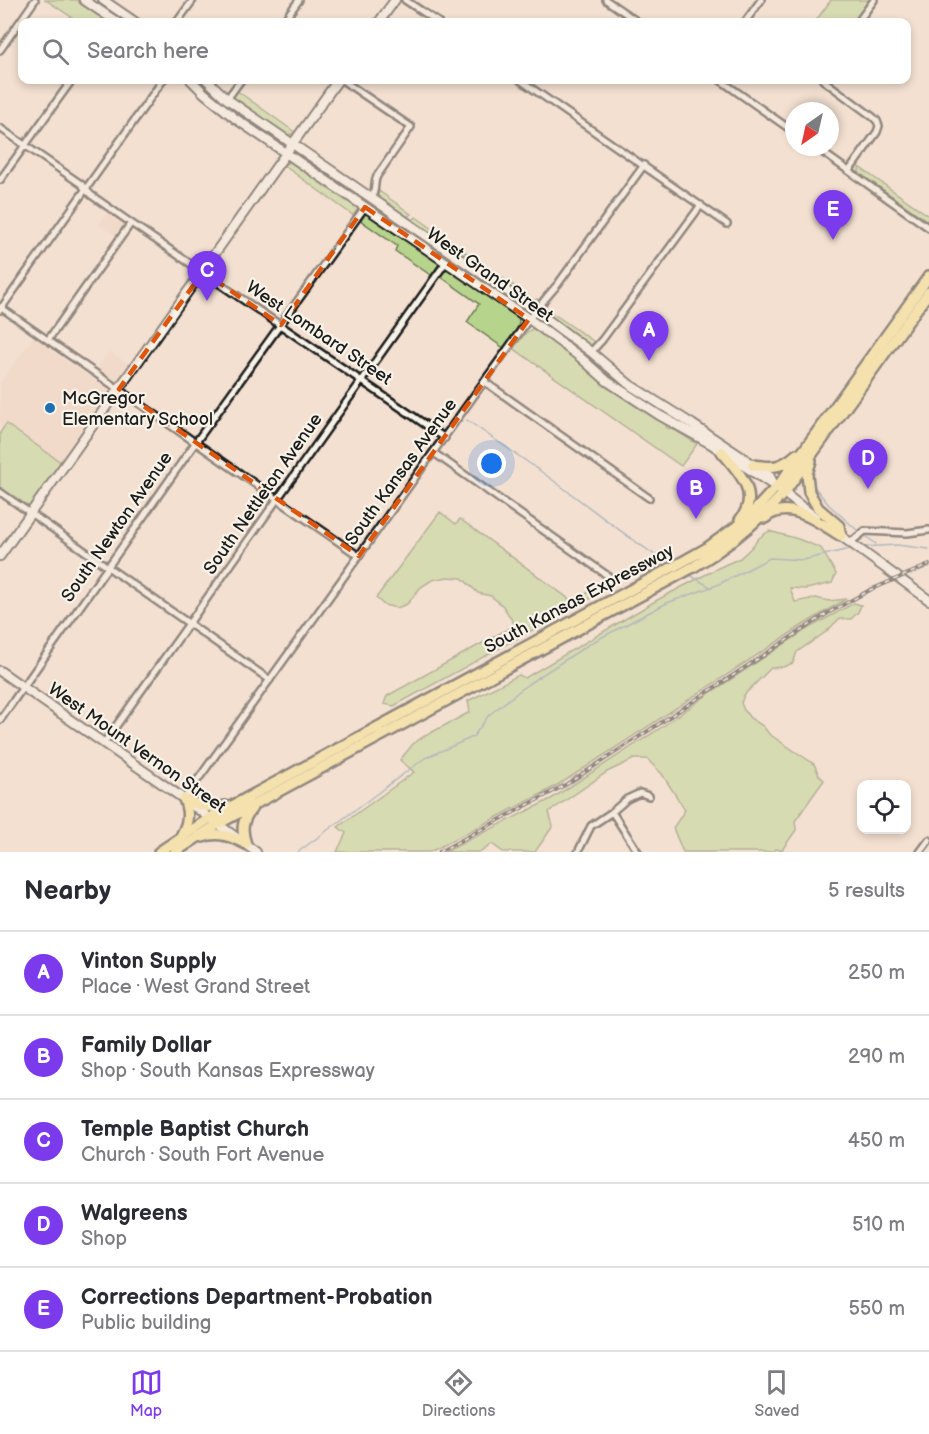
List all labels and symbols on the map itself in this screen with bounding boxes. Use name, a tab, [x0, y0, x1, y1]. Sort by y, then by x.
north arrow	[785, 102, 839, 156]
pin: E	[814, 190, 852, 240]
street label: West Grand Street	[423, 223, 558, 327]
pin: C	[188, 252, 226, 301]
street label: West Lombard Street	[242, 276, 396, 390]
pin: A	[630, 312, 668, 361]
place label: McGregor Elementary School	[62, 388, 213, 430]
street label: South Kansas Avenue	[341, 394, 462, 549]
marker: McGregor Elementary School	[43, 401, 57, 415]
street label: South Nettleton Avenue	[199, 409, 327, 579]
pin: D	[848, 440, 888, 489]
street label: South Newton Avenue	[57, 448, 177, 606]
your location	[477, 449, 506, 478]
pin: B	[676, 470, 716, 519]
street label: South Kansas Expressway	[481, 540, 678, 658]
street label: West Mount Vernon Street	[44, 679, 230, 818]

